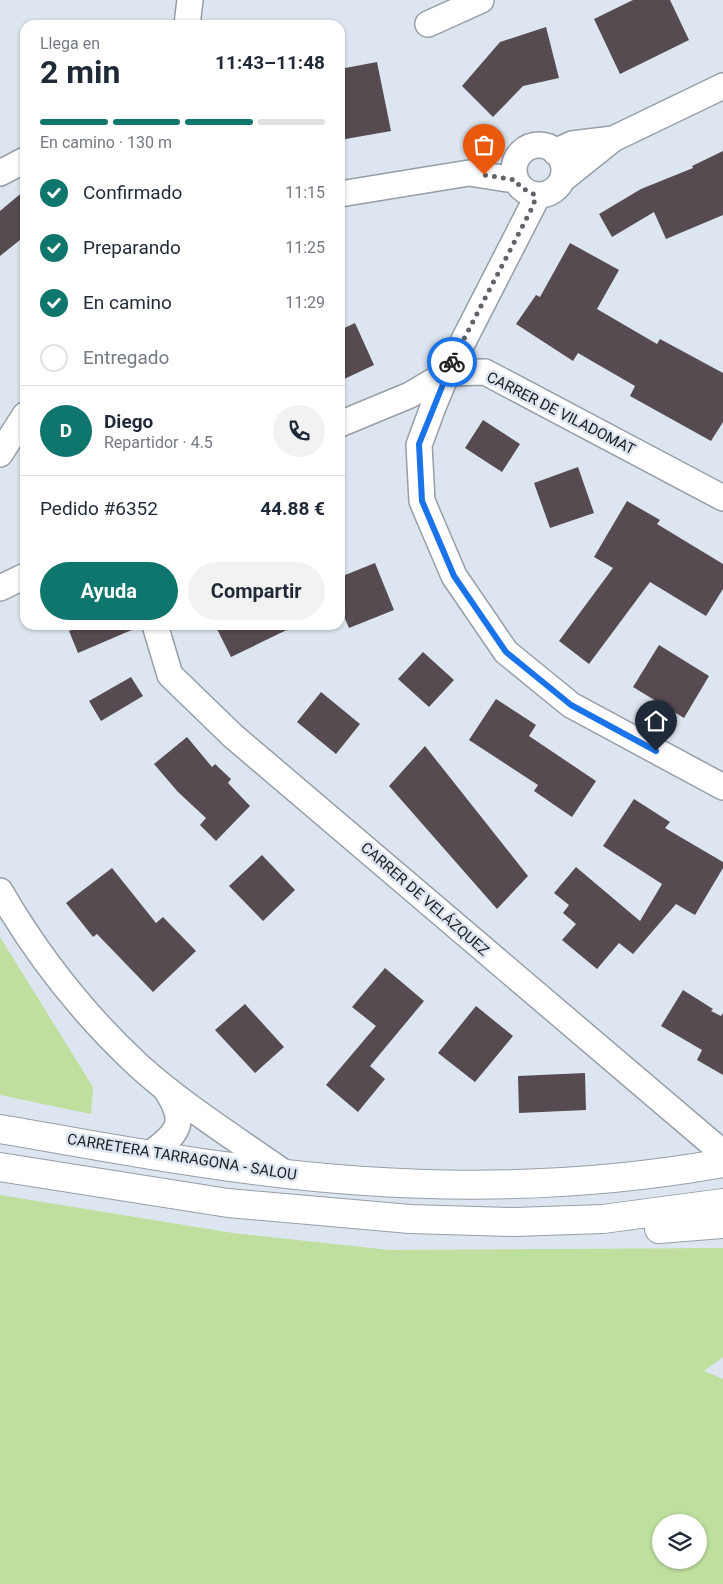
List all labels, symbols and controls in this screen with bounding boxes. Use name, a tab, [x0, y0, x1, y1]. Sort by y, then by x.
text: Llega en	[40, 34, 100, 53]
text: 11:43–11:48	[215, 51, 325, 74]
text: 2 min	[40, 53, 120, 91]
pin	[463, 124, 505, 175]
icon: bag	[470, 131, 498, 159]
text: En camino · 130 m	[40, 133, 172, 152]
icon: check	[40, 179, 68, 207]
text: Confirmado	[83, 181, 182, 204]
text: 11:15	[285, 183, 325, 202]
icon: check	[40, 234, 68, 262]
text: Preparando	[83, 236, 181, 259]
text: 11:25	[285, 238, 325, 257]
icon: check	[40, 289, 68, 317]
text: En camino	[83, 291, 172, 314]
text: 11:29	[285, 293, 325, 312]
courier	[427, 337, 477, 387]
text: Entregado	[83, 346, 169, 369]
icon: bike	[438, 348, 466, 376]
street label: CARRER DE VILADOMAT	[484, 368, 638, 458]
button: phone	[273, 405, 325, 457]
text: Diego	[104, 410, 153, 433]
text: D	[60, 419, 72, 442]
text: Repartidor · 4.5	[104, 433, 213, 452]
text: Pedido #6352	[40, 497, 158, 520]
text: 44.88 €	[260, 497, 325, 520]
button: Ayuda	[40, 562, 178, 620]
button: Compartir	[188, 562, 325, 620]
pin	[635, 700, 677, 751]
icon: home	[642, 707, 670, 735]
street label: CARRER DE VELÁZQUEZ	[357, 838, 493, 960]
street label: CARRETERA TARRAGONA - SALOU	[66, 1130, 298, 1184]
map controls	[652, 1514, 707, 1569]
button: layers	[652, 1514, 707, 1569]

